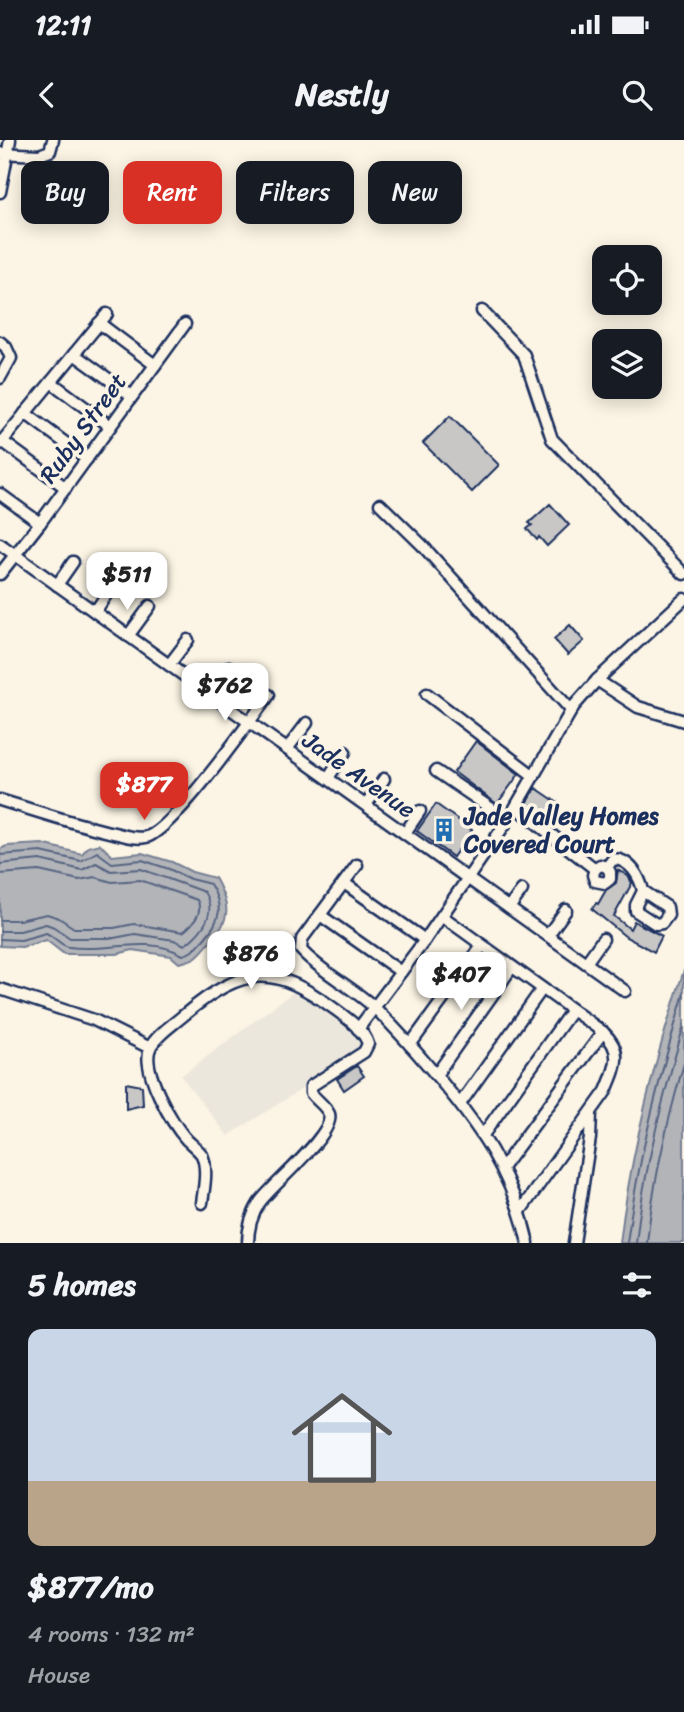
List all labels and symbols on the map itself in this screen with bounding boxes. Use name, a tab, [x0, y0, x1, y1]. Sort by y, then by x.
street label: Ruby Street	[28, 363, 138, 493]
pin: $511	[86, 552, 168, 612]
pin: $762	[184, 664, 266, 723]
street label: Jade Avenue	[292, 720, 425, 830]
pin: $877	[103, 762, 185, 822]
place label: Jade Valley Homes Covered Court	[462, 795, 660, 865]
building icon: Jade Valley Homes Covered Court	[430, 816, 458, 844]
pin: $876	[210, 932, 292, 991]
pin: $407	[420, 952, 502, 1012]

